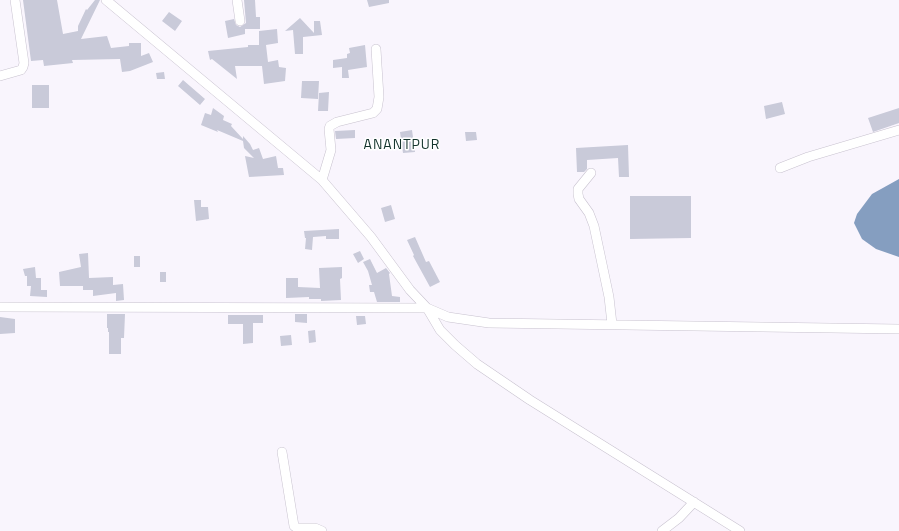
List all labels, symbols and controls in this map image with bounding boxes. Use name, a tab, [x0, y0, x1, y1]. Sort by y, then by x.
district label: ANANTPUR	[364, 138, 440, 154]

